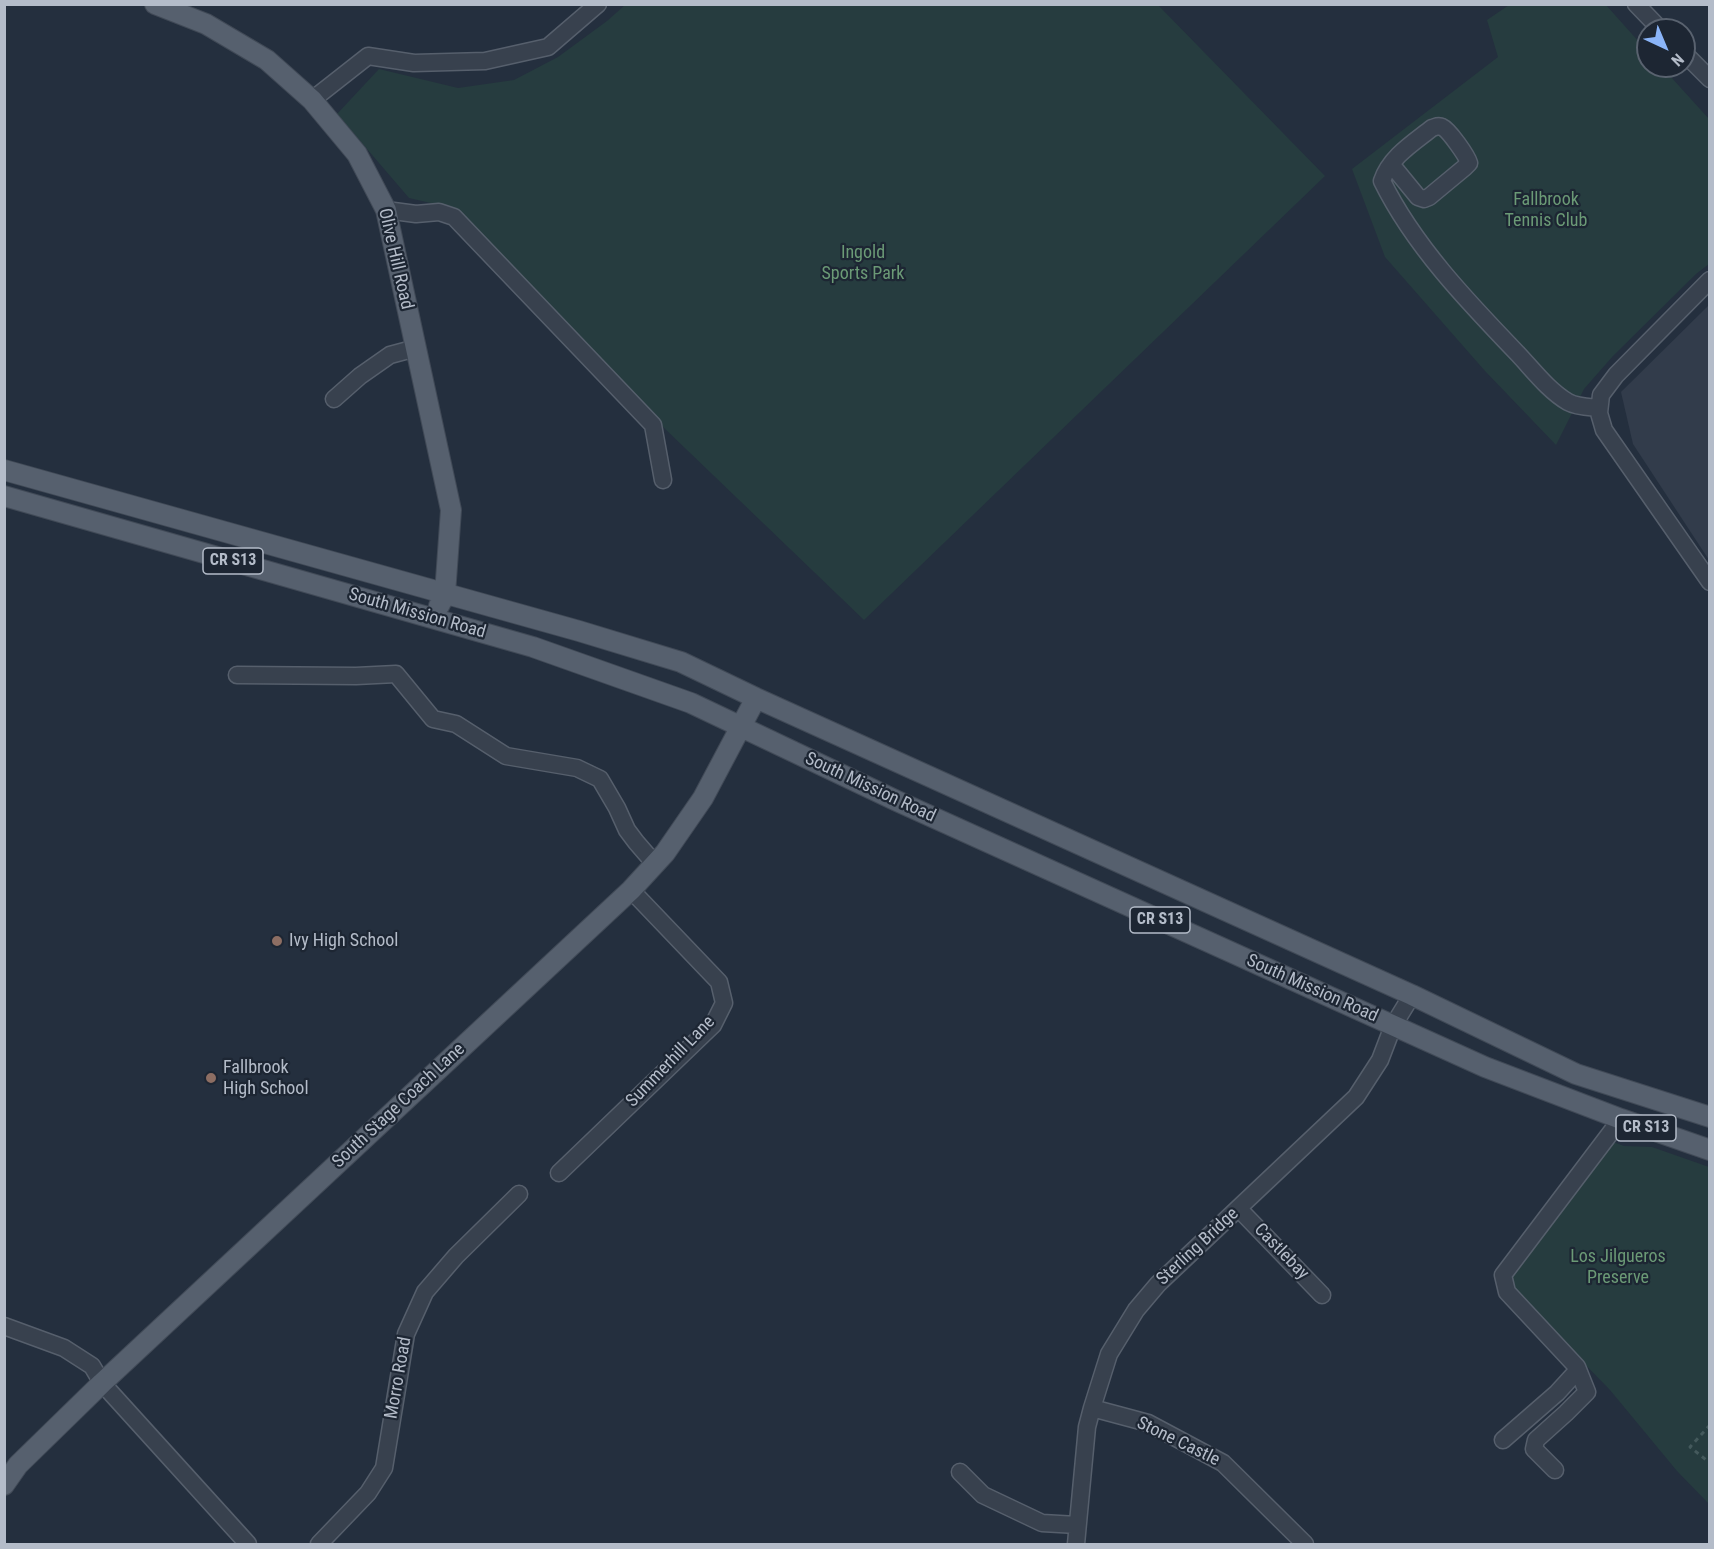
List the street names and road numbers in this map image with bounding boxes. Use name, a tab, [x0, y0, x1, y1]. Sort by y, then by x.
street label: Olive Hill Road	[373, 206, 417, 312]
road number: CR S13	[203, 548, 263, 574]
street label: South Mission Road	[346, 584, 488, 644]
street label: South Mission Road	[801, 748, 939, 828]
road number: CR S13	[1130, 907, 1190, 933]
street label: South Mission Road	[1243, 950, 1381, 1028]
street label: Summerhill Lane	[622, 1012, 720, 1112]
street label: South Stage Coach Lane	[328, 1039, 470, 1173]
road number: CR S13	[1616, 1115, 1676, 1141]
street label: Sterling Bridge	[1153, 1204, 1243, 1290]
street label: Castlebay	[1249, 1219, 1313, 1285]
street label: Morro Road	[381, 1335, 417, 1421]
street label: Stone Castle	[1133, 1413, 1223, 1471]

